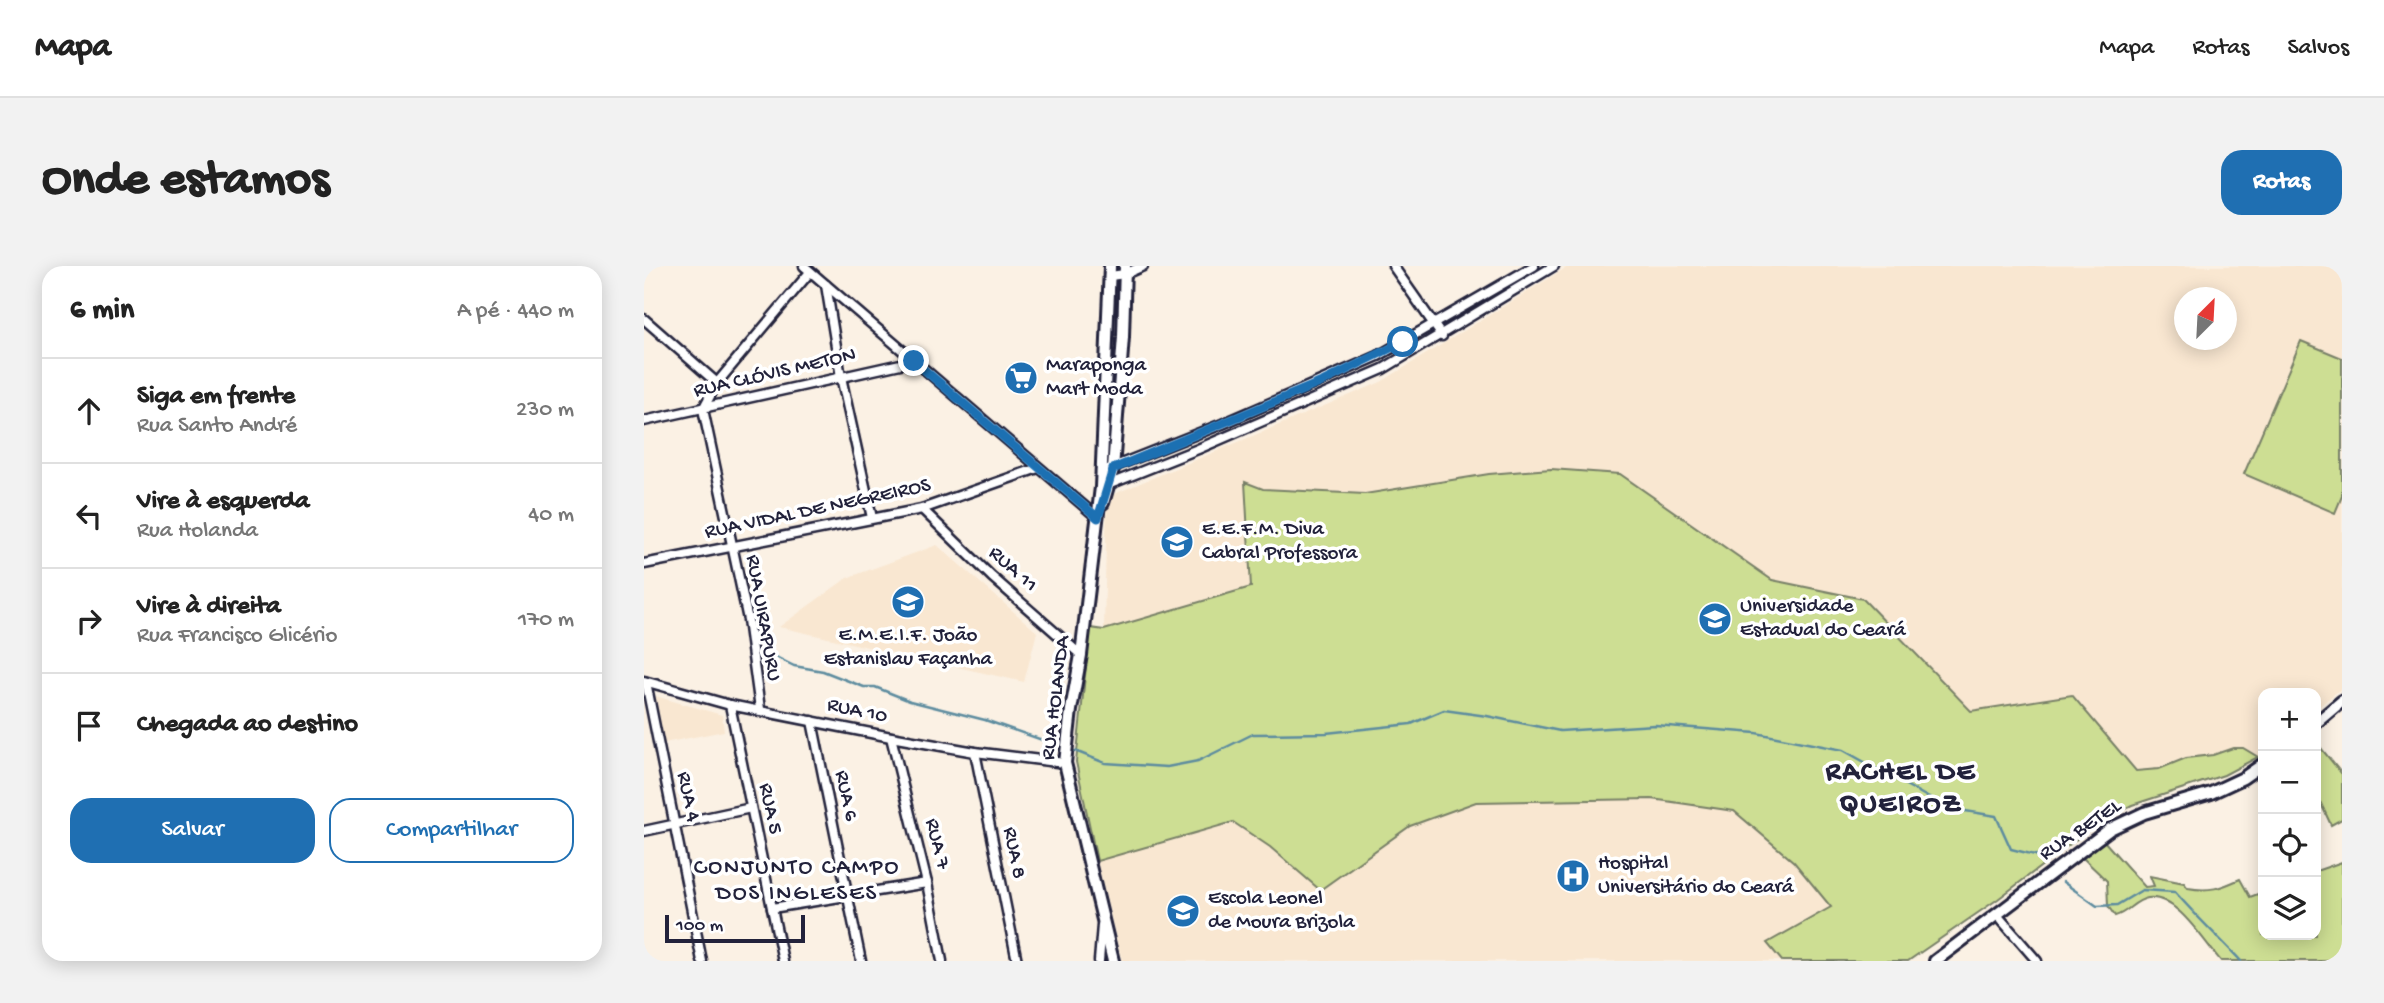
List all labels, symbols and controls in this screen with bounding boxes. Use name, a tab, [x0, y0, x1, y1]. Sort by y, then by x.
text: Mapa	[35, 29, 111, 67]
text: Mapa	[2099, 34, 2154, 63]
text: Rotas	[2192, 34, 2249, 63]
text: Salvos	[2287, 34, 2349, 63]
button: Rotas	[2221, 150, 2342, 215]
text: Onde estamos	[42, 153, 329, 211]
north arrow	[2174, 287, 2237, 350]
text: 6 min	[70, 294, 134, 329]
text: A pé · 440 m	[457, 298, 574, 325]
route start	[1387, 326, 1418, 357]
street label: RUA CLÓVIS METON	[691, 343, 859, 405]
route end	[898, 345, 929, 376]
place label: Maraponga Mart Moda	[1046, 354, 1147, 403]
supermarket icon: Maraponga Mart Moda	[1002, 359, 1040, 397]
text: Siga em frente	[137, 382, 295, 413]
icon: ahead	[70, 392, 108, 430]
text: 230 m	[516, 397, 574, 424]
text: Rua Santo André	[137, 413, 297, 440]
street label: RUA VIDAL DE NEGREIROS	[703, 474, 933, 546]
text: Vire à esquerda	[137, 487, 310, 518]
icon: left	[70, 497, 108, 535]
text: 40 m	[528, 502, 574, 529]
text: Rua Holanda	[137, 518, 258, 545]
place label: E.E.F.M. Diva Cabral Professora	[1202, 518, 1359, 567]
school or university icon: E.E.F.M. Diva Cabral Professora	[1158, 523, 1196, 561]
street label: RUA 11	[982, 541, 1042, 599]
street label: RUA UIRAPURU	[739, 553, 785, 683]
school or university icon: E.M.E.I.F. João Estanislau Façanha	[889, 583, 927, 621]
text: Vire à direita	[137, 592, 281, 623]
place label: Universidade Estadual do Ceará	[1740, 595, 1907, 644]
school or university icon: Universidade Estadual do Ceará	[1696, 600, 1734, 638]
icon: right	[70, 602, 108, 640]
text: 170 m	[518, 607, 574, 634]
text: Rua Francisco Glicério	[137, 623, 337, 650]
place label: E.M.E.I.F. João Estanislau Façanha	[824, 624, 994, 673]
street label: RUA HOLANDA	[1037, 633, 1077, 762]
map controls	[2258, 688, 2321, 940]
button: +	[2258, 688, 2321, 751]
street label: RUA 10	[825, 693, 889, 731]
icon: arrive	[70, 707, 108, 745]
text: Chegada ao destino	[137, 710, 358, 741]
button: −	[2258, 751, 2321, 814]
district label: RACHEL DE QUEIROZ	[1825, 757, 1976, 822]
street label: RUA 6	[827, 768, 863, 824]
street label: RUA 4	[670, 770, 704, 824]
street label: RUA 5	[751, 781, 787, 837]
street label: RUA BETEL	[2035, 794, 2128, 867]
button: Salvar	[70, 798, 315, 863]
button: Compartilhar	[329, 798, 574, 863]
button: locate	[2258, 814, 2321, 877]
street label: RUA 7	[918, 816, 955, 873]
street label: RUA 8	[996, 825, 1030, 881]
place label: Hospital Universitário do Ceará	[1598, 852, 1795, 901]
district label: CONJUNTO CAMPO DOS INGLESES	[694, 855, 900, 908]
hospital icon: Hospital Universitário do Ceará	[1554, 857, 1592, 895]
button: layers	[2258, 877, 2321, 940]
place label: Escola Leonel de Moura Brizola	[1208, 887, 1356, 936]
school or university icon: Escola Leonel de Moura Brizola	[1164, 892, 1202, 930]
scale bar	[665, 912, 805, 944]
text: 100 m	[676, 915, 723, 938]

